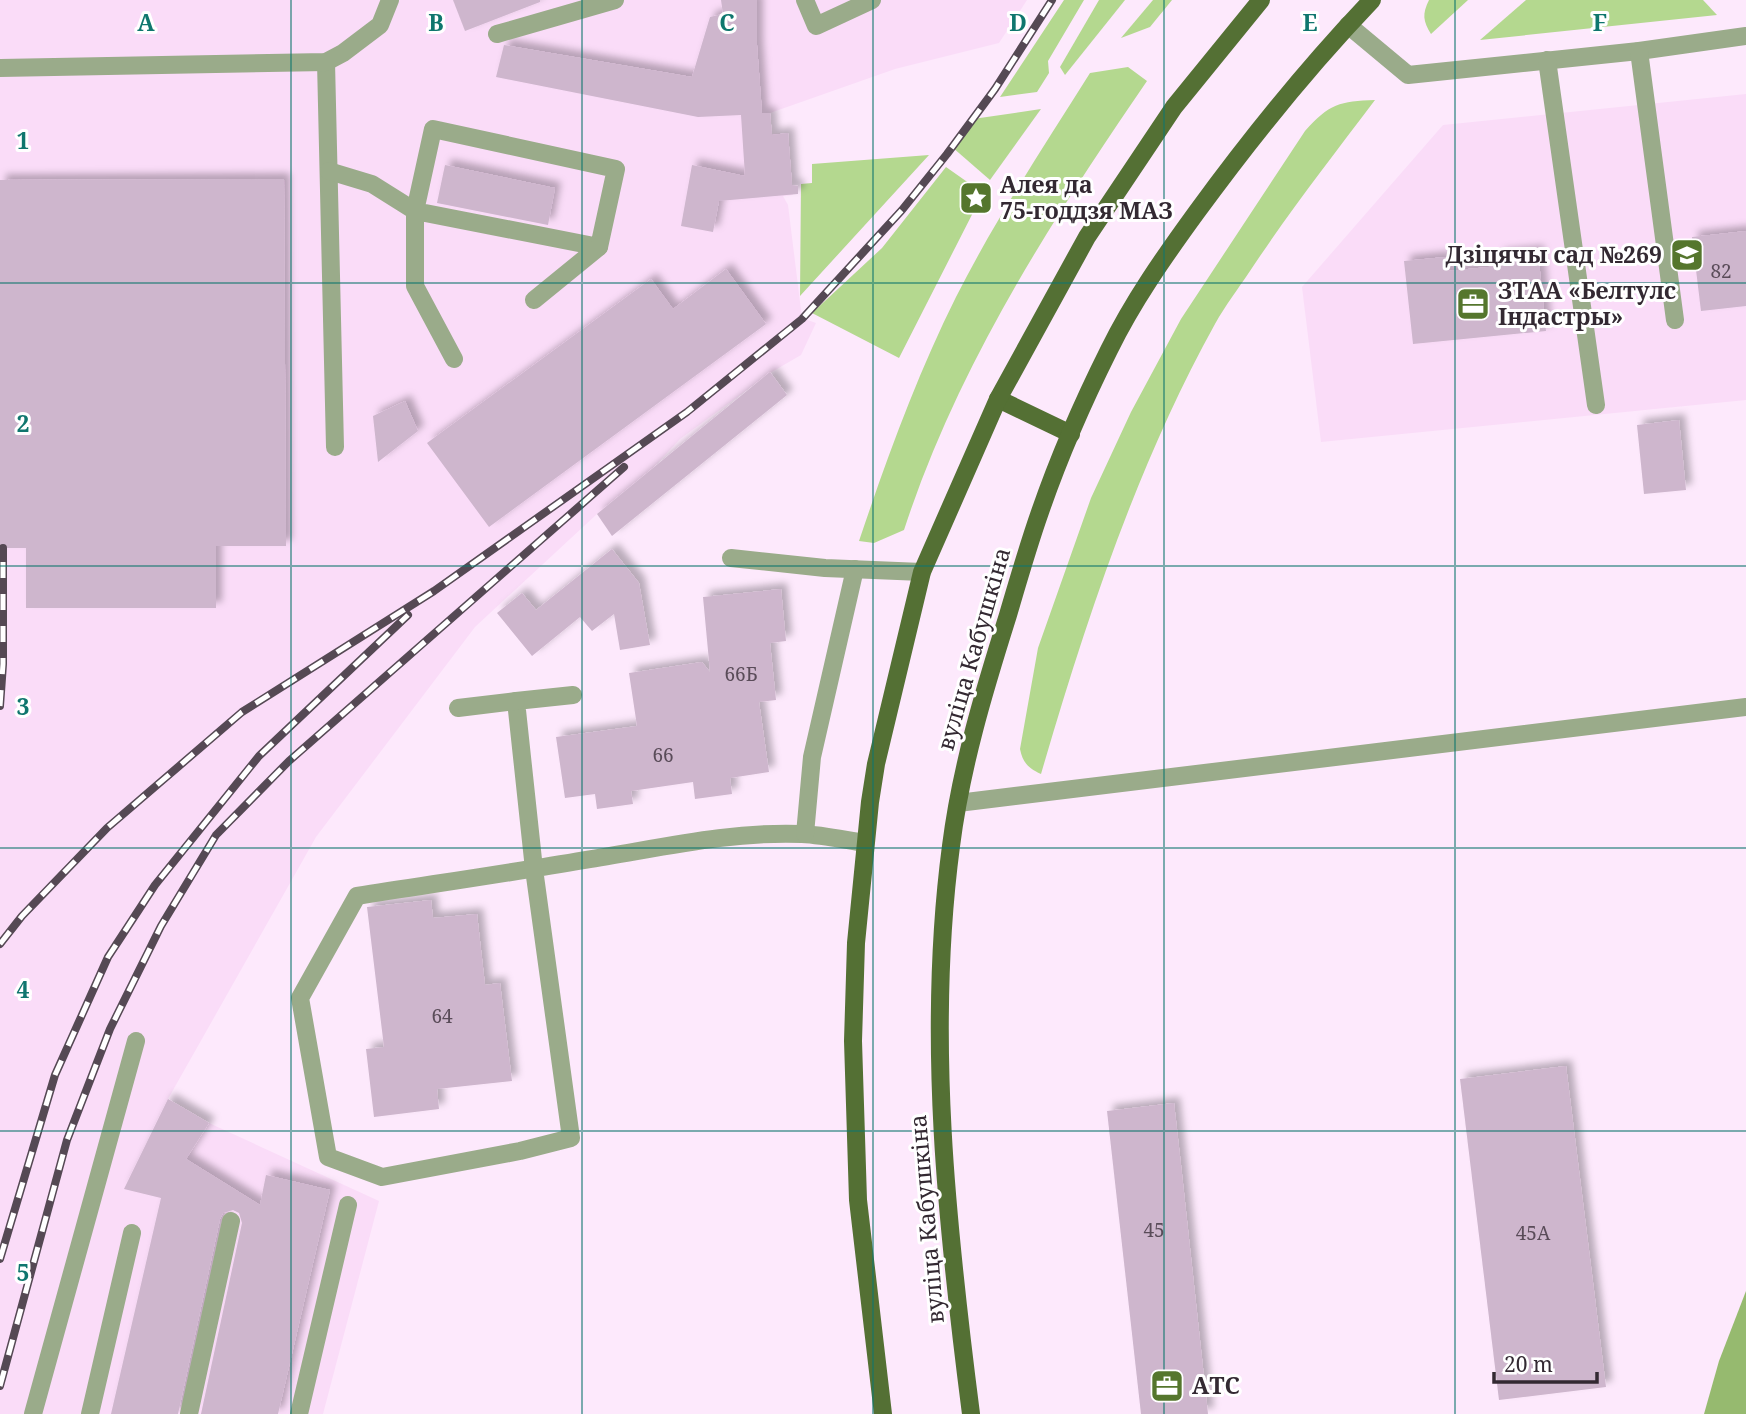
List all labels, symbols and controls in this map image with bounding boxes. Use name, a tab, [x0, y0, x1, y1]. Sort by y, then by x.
text: A	[137, 6, 155, 38]
text: B	[428, 6, 444, 38]
text: C	[719, 6, 735, 38]
text: D	[1009, 6, 1027, 38]
text: E	[1302, 6, 1318, 38]
text: F	[1593, 6, 1607, 38]
text: 1	[17, 124, 30, 156]
place label: Алея да 75-годдзя МАЗ	[1000, 168, 1173, 226]
place icon: Алея да 75-годдзя МАЗ	[957, 179, 995, 217]
school or university icon: Дзіцячы сад №269	[1668, 236, 1706, 274]
place label: Дзіцячы сад №269	[1446, 238, 1662, 270]
house number: 82	[1710, 258, 1732, 284]
place label: ЗТАА «Белтулс Iндастры»	[1498, 274, 1676, 332]
office icon: ЗТАА «Белтулс Iндастры»	[1454, 285, 1492, 323]
text: 2	[17, 407, 30, 439]
street label: вуліца Кабушкіна	[929, 544, 1017, 754]
house number: 66Б	[724, 661, 758, 687]
text: 3	[17, 690, 30, 722]
house number: 66	[652, 742, 674, 768]
text: 4	[17, 973, 30, 1005]
house number: 64	[431, 1003, 453, 1029]
street label: вуліца Кабушкіна	[901, 1113, 951, 1325]
house number: 45	[1143, 1217, 1165, 1243]
house number: 45А	[1516, 1220, 1551, 1246]
text: 5	[17, 1256, 30, 1288]
scale bar	[1494, 1340, 1597, 1384]
text: 20 m	[1504, 1350, 1553, 1378]
office icon: АТС	[1148, 1367, 1186, 1405]
place label: АТС	[1192, 1369, 1240, 1401]

